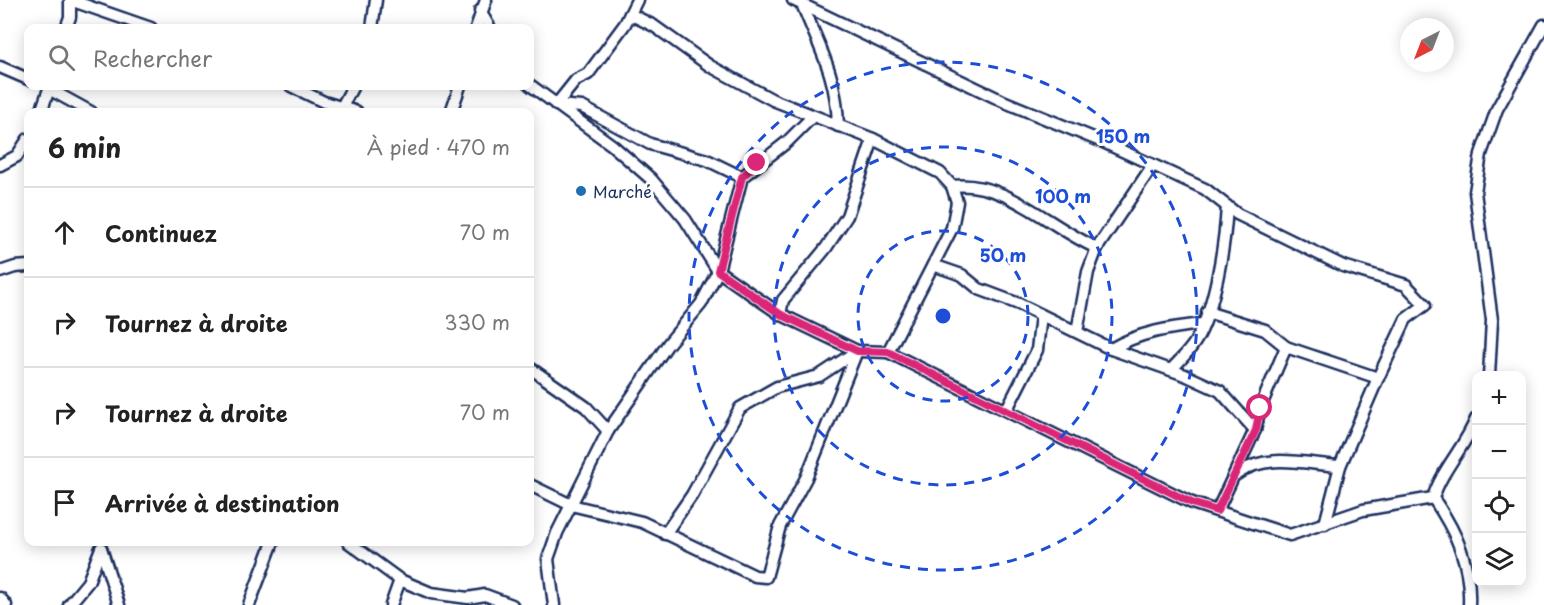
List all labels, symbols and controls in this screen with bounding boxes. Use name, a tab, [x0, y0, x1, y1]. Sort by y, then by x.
north arrow	[1400, 18, 1454, 72]
search box	[24, 24, 534, 90]
icon: search	[45, 41, 78, 74]
text: Rechercher	[93, 41, 212, 74]
text: 150 m	[1096, 122, 1150, 149]
text: 6 min	[48, 128, 121, 167]
text: À pied · 470 m	[367, 132, 510, 162]
route end	[743, 149, 769, 175]
place label: Marché	[593, 179, 652, 203]
text: 100 m	[1035, 182, 1091, 209]
marker: Marché	[574, 184, 588, 198]
icon: ahead	[48, 216, 81, 249]
text: Continuez	[105, 216, 217, 249]
text: 70 m	[460, 217, 510, 247]
text: 50 m	[980, 241, 1026, 268]
icon: right	[48, 306, 81, 339]
text: Tournez à droite	[105, 306, 288, 339]
centre of rings	[933, 306, 953, 326]
text: 330 m	[444, 307, 510, 337]
map controls	[1472, 371, 1526, 587]
button: +	[1472, 371, 1526, 425]
route start	[1246, 394, 1272, 420]
icon: right	[48, 396, 81, 429]
text: Tournez à droite	[105, 396, 288, 429]
text: 70 m	[460, 397, 510, 427]
button: −	[1472, 425, 1526, 479]
button: locate	[1472, 479, 1526, 533]
icon: arrive	[48, 486, 81, 519]
text: Arrivée à destination	[105, 486, 339, 519]
button: layers	[1472, 533, 1526, 587]

